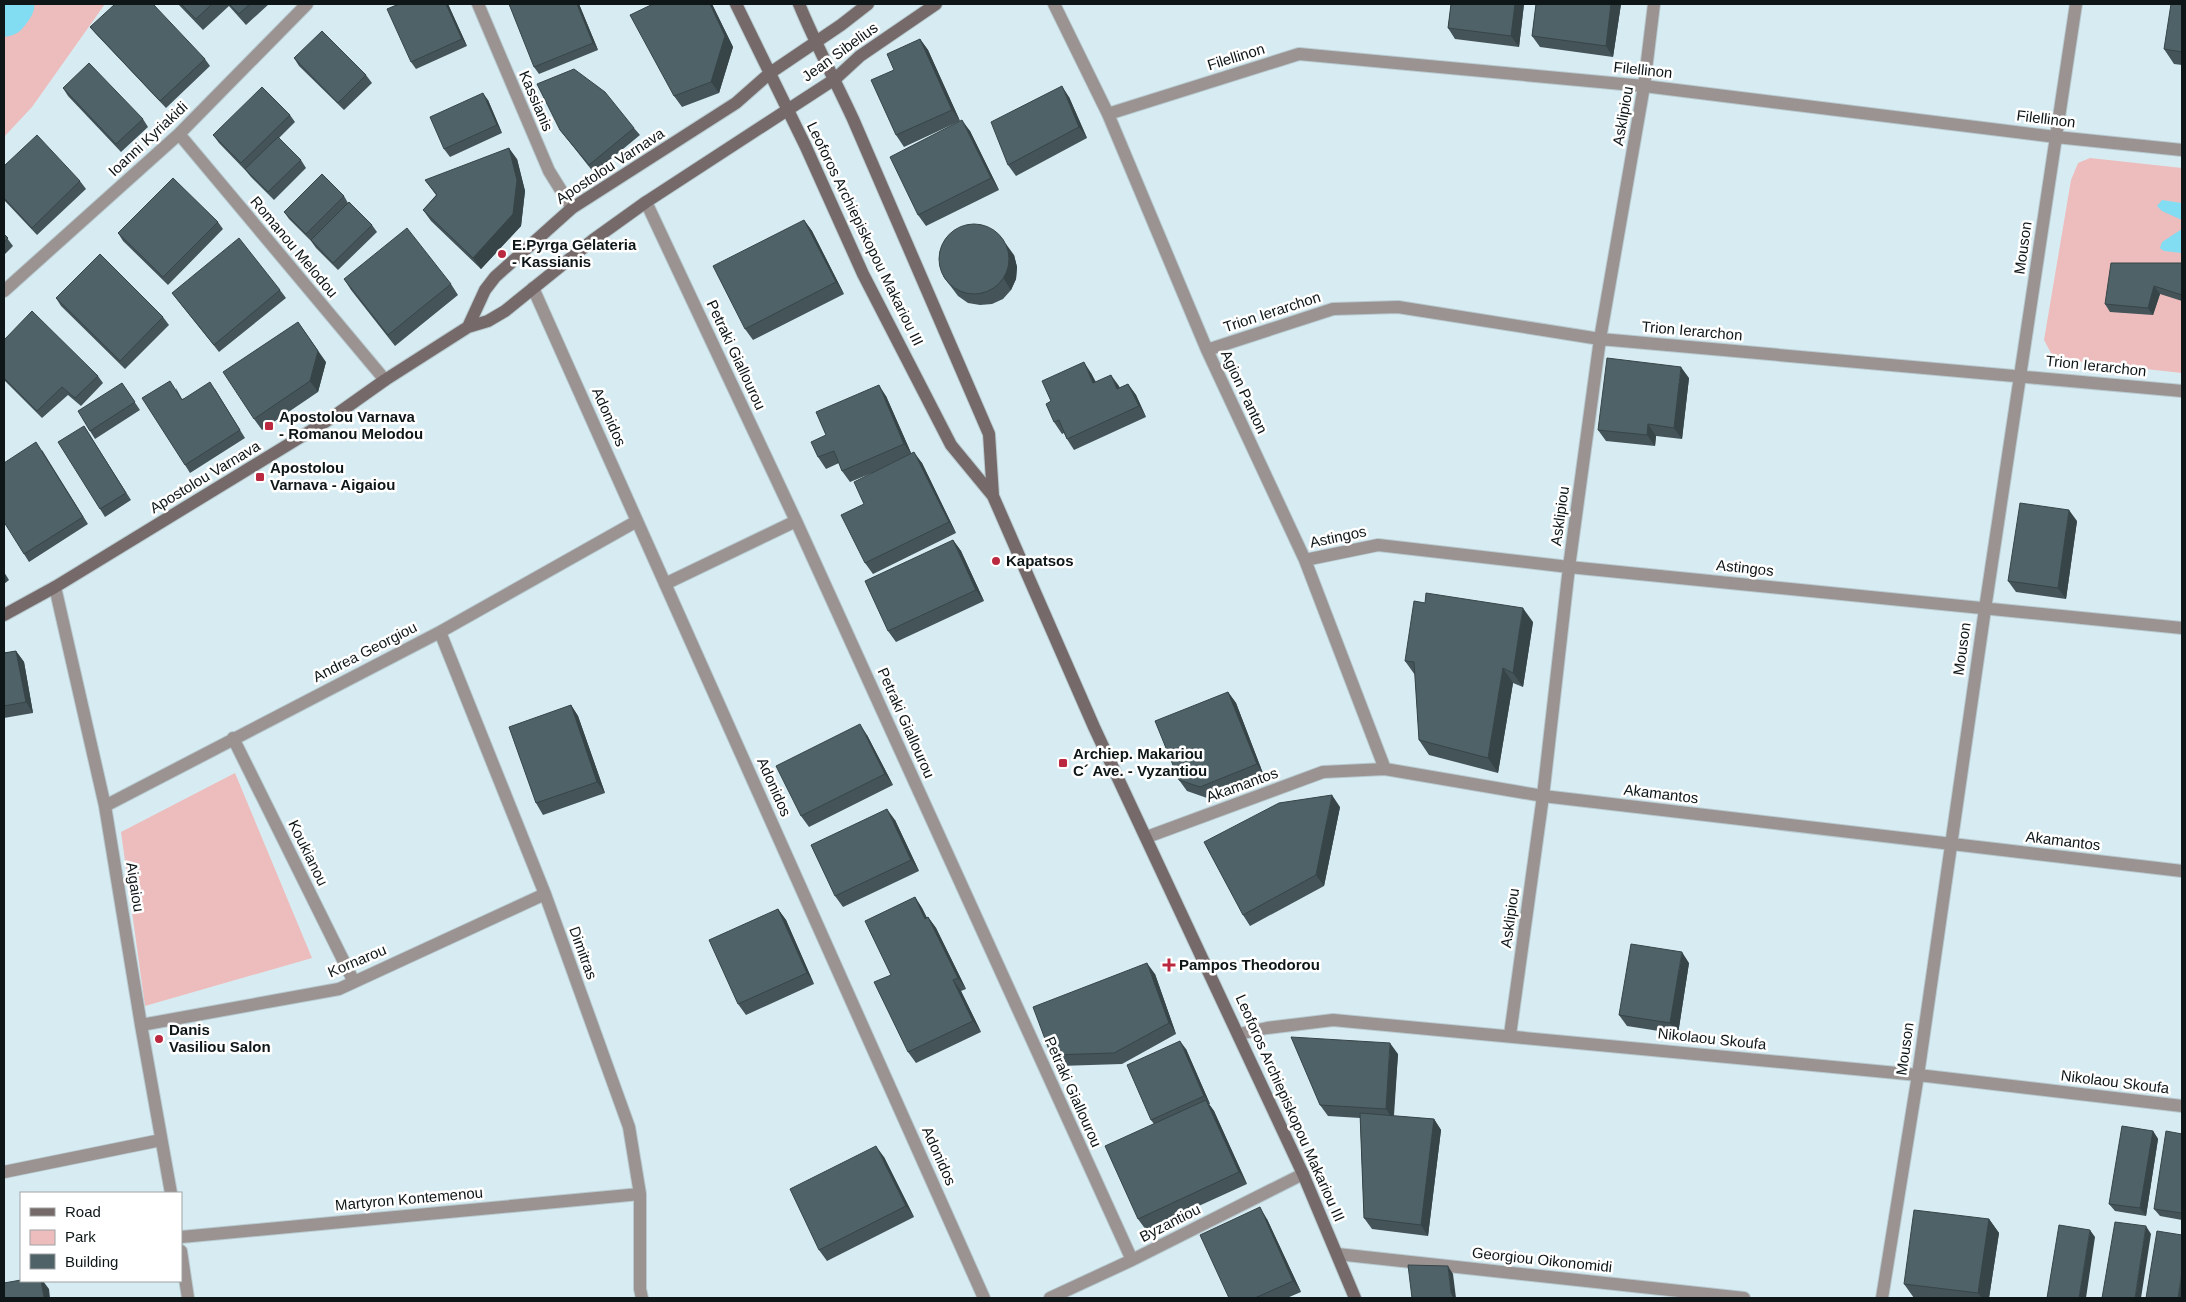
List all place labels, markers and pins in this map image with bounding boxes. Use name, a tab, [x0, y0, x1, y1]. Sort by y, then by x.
place label: E.Pyrga Gelateria - Kassianis	[512, 236, 637, 270]
marker: E.Pyrga Gelateria - Kassianis	[496, 248, 508, 260]
place label: Apostolou Varnava - Romanou Melodou	[279, 408, 423, 442]
marker: Apostolou Varnava - Romanou Melodou	[263, 420, 275, 432]
place label: Apostolou Varnava - Aigaiou	[270, 459, 395, 493]
marker: Apostolou Varnava - Aigaiou	[254, 471, 266, 483]
place label: Kapatsos	[1006, 552, 1074, 569]
marker: Kapatsos	[990, 555, 1002, 567]
place label: Archiep. Makariou C´ Ave. - Vyzantiou	[1073, 745, 1207, 779]
marker: Archiep. Makariou C´ Ave. - Vyzantiou	[1057, 757, 1069, 769]
place label: Pampos Theodorou	[1179, 956, 1320, 973]
marker: Pampos Theodorou	[1163, 959, 1175, 971]
place label: Danis Vasiliou Salon	[169, 1021, 271, 1055]
marker: Danis Vasiliou Salon	[153, 1033, 165, 1045]

